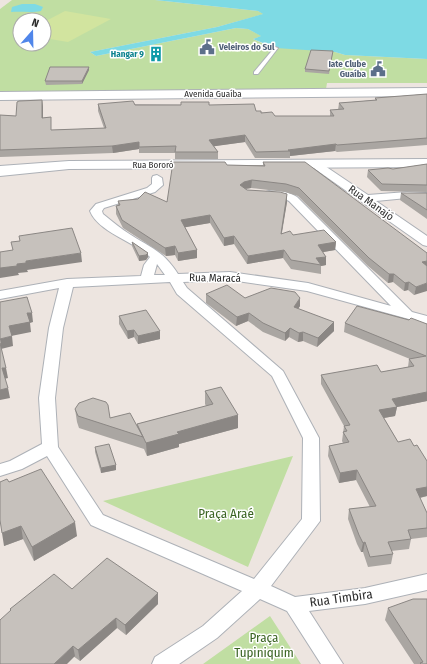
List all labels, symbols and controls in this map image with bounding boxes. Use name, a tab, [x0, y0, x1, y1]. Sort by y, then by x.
north arrow	[12, 12, 52, 52]
text: N	[30, 16, 41, 30]
public building icon: Veleiros do Sul	[198, 38, 216, 56]
place label: Veleiros do Sul	[218, 42, 275, 52]
building icon: Hangar 9	[147, 45, 165, 63]
place label: Hangar 9	[111, 49, 144, 59]
place label: Iate Clube Guaíba	[328, 59, 367, 79]
public building icon: Iate Clube Guaíba	[369, 60, 387, 78]
street label: Avenida Guaíba	[184, 89, 242, 99]
street label: Rua Bororó	[132, 160, 174, 170]
street label: Rua Manajó	[346, 183, 396, 224]
street label: Rua Maracá	[189, 271, 241, 285]
park label: Praça Araé	[198, 506, 254, 521]
street label: Rua Timbira	[309, 586, 373, 610]
park label: Praça Tupiniquim	[234, 630, 294, 660]

